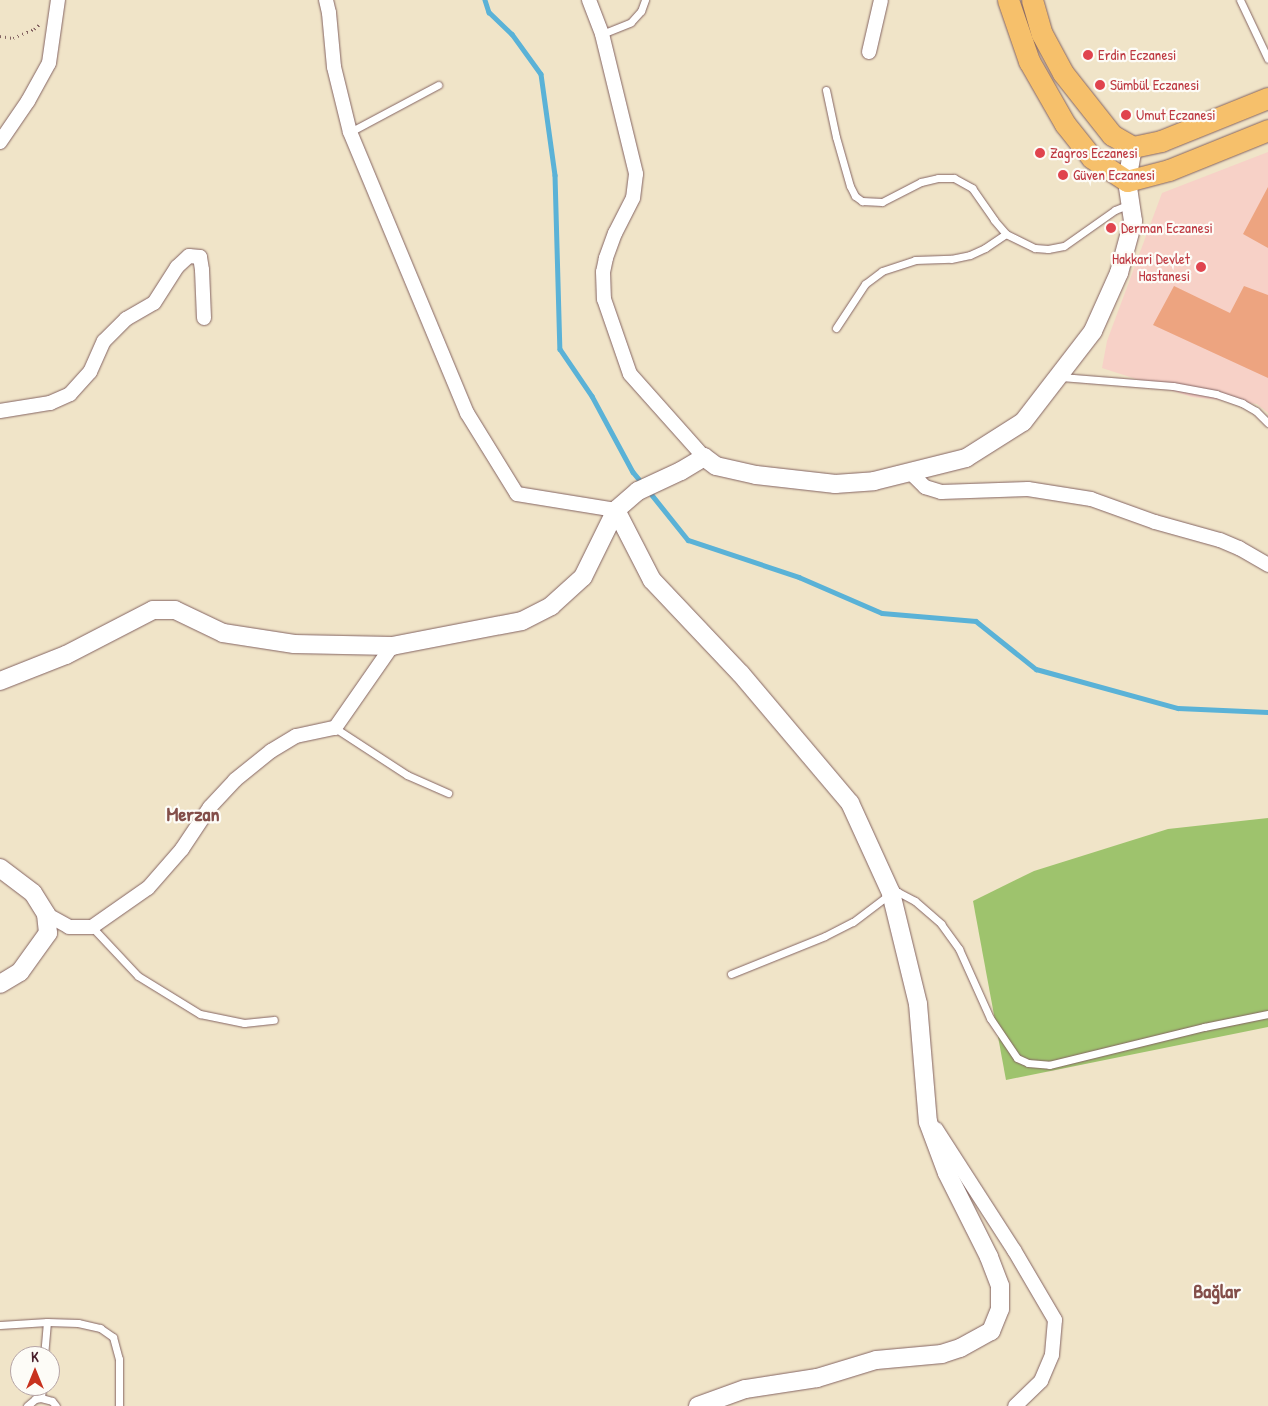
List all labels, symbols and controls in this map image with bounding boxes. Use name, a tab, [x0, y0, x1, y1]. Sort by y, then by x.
place label: Erdin Eczanesi	[1098, 46, 1176, 64]
marker: Erdin Eczanesi	[1082, 49, 1094, 61]
place label: Sümbül Eczanesi	[1110, 76, 1199, 94]
marker: Sümbül Eczanesi	[1094, 79, 1106, 91]
place label: Umut Eczanesi	[1136, 106, 1216, 124]
marker: Umut Eczanesi	[1120, 109, 1132, 121]
place label: Zagros Eczanesi	[1050, 144, 1138, 162]
marker: Zagros Eczanesi	[1034, 147, 1046, 159]
place label: Güven Eczanesi	[1073, 166, 1155, 184]
marker: Güven Eczanesi	[1057, 169, 1069, 181]
place label: Derman Eczanesi	[1121, 219, 1213, 237]
marker: Derman Eczanesi	[1105, 222, 1117, 234]
place label: Hakkari Devlet Hastanesi	[1112, 249, 1190, 284]
marker: Hakkari Devlet Hastanesi	[1194, 260, 1208, 274]
district label: Merzan	[167, 801, 219, 825]
district label: Bağlar	[1193, 1278, 1241, 1302]
north arrow	[10, 1346, 60, 1396]
text: K	[31, 1347, 39, 1366]

